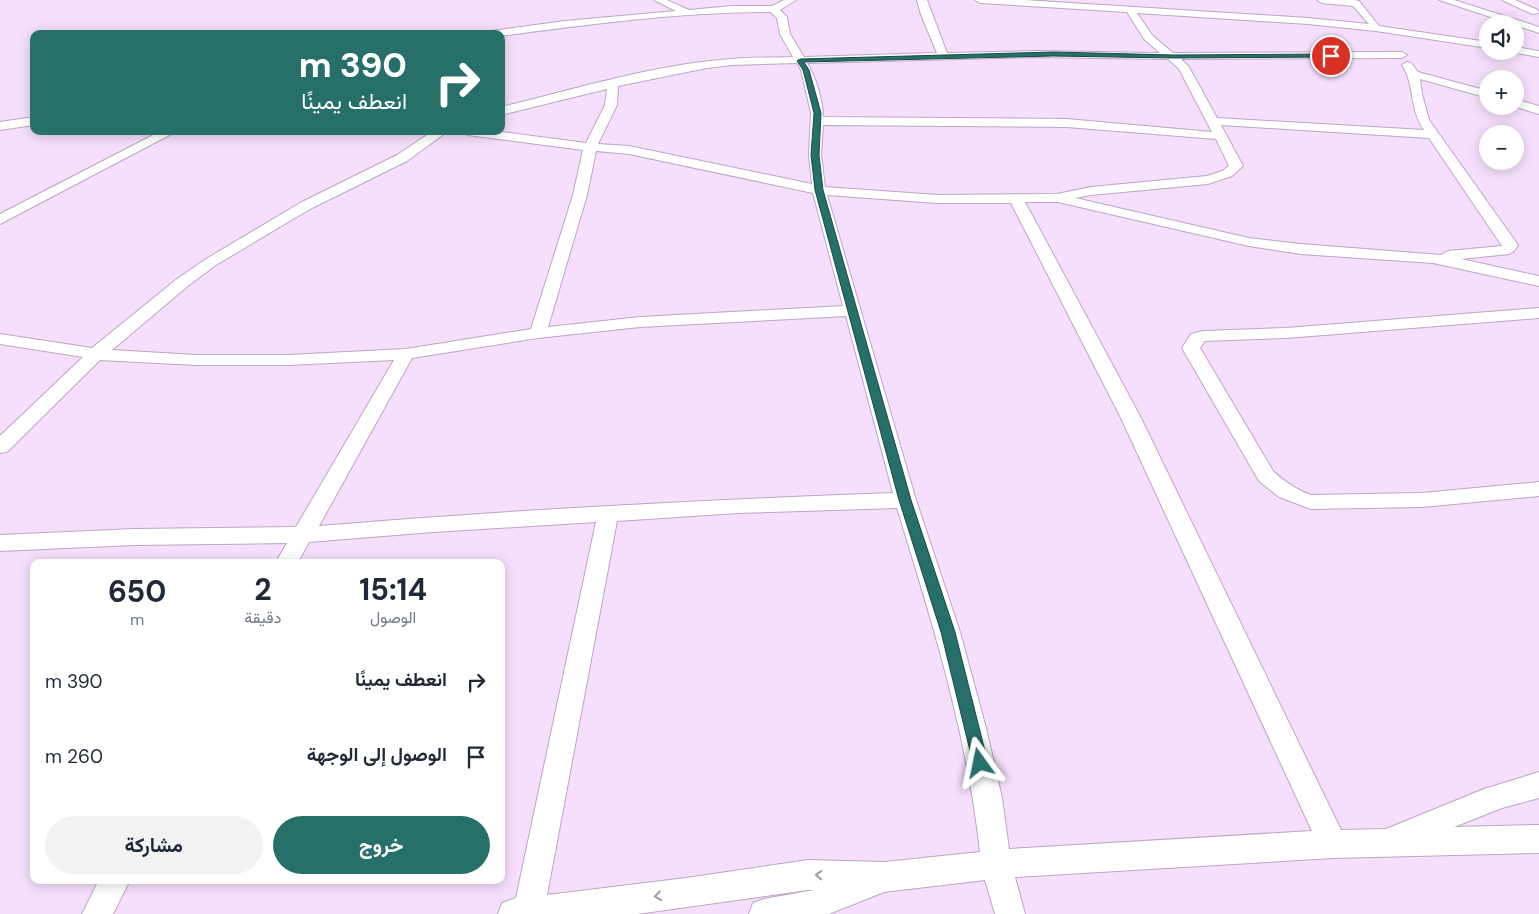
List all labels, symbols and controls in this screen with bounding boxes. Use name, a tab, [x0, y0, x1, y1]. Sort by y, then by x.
map controls	[1479, 15, 1524, 170]
button: sound	[1479, 15, 1524, 60]
pin	[1310, 35, 1352, 77]
text: 390 m	[299, 42, 407, 88]
icon: arrive	[1317, 42, 1345, 70]
icon: right	[425, 50, 490, 115]
button: +	[1479, 70, 1524, 115]
text: انعطف يمينًا	[301, 87, 407, 116]
button: −	[1479, 125, 1524, 170]
text: 2	[254, 570, 271, 609]
text: 15:14	[359, 570, 427, 609]
text: 650	[108, 572, 166, 611]
text: دقيقة	[244, 607, 281, 628]
text: الوصول	[370, 607, 416, 628]
text: m	[130, 609, 144, 630]
text: انعطف يمينًا	[355, 667, 447, 692]
icon: right	[462, 668, 490, 696]
text: 390 m	[45, 669, 103, 694]
position arrow	[953, 736, 1005, 788]
text: الوصول إلى الوجهة	[307, 742, 447, 767]
icon: arrive	[462, 743, 490, 771]
text: 260 m	[45, 744, 103, 769]
button: مشاركة	[45, 816, 263, 874]
button: خروج	[273, 816, 490, 874]
one-way arrow	[815, 870, 822, 880]
one-way arrow	[654, 890, 662, 901]

